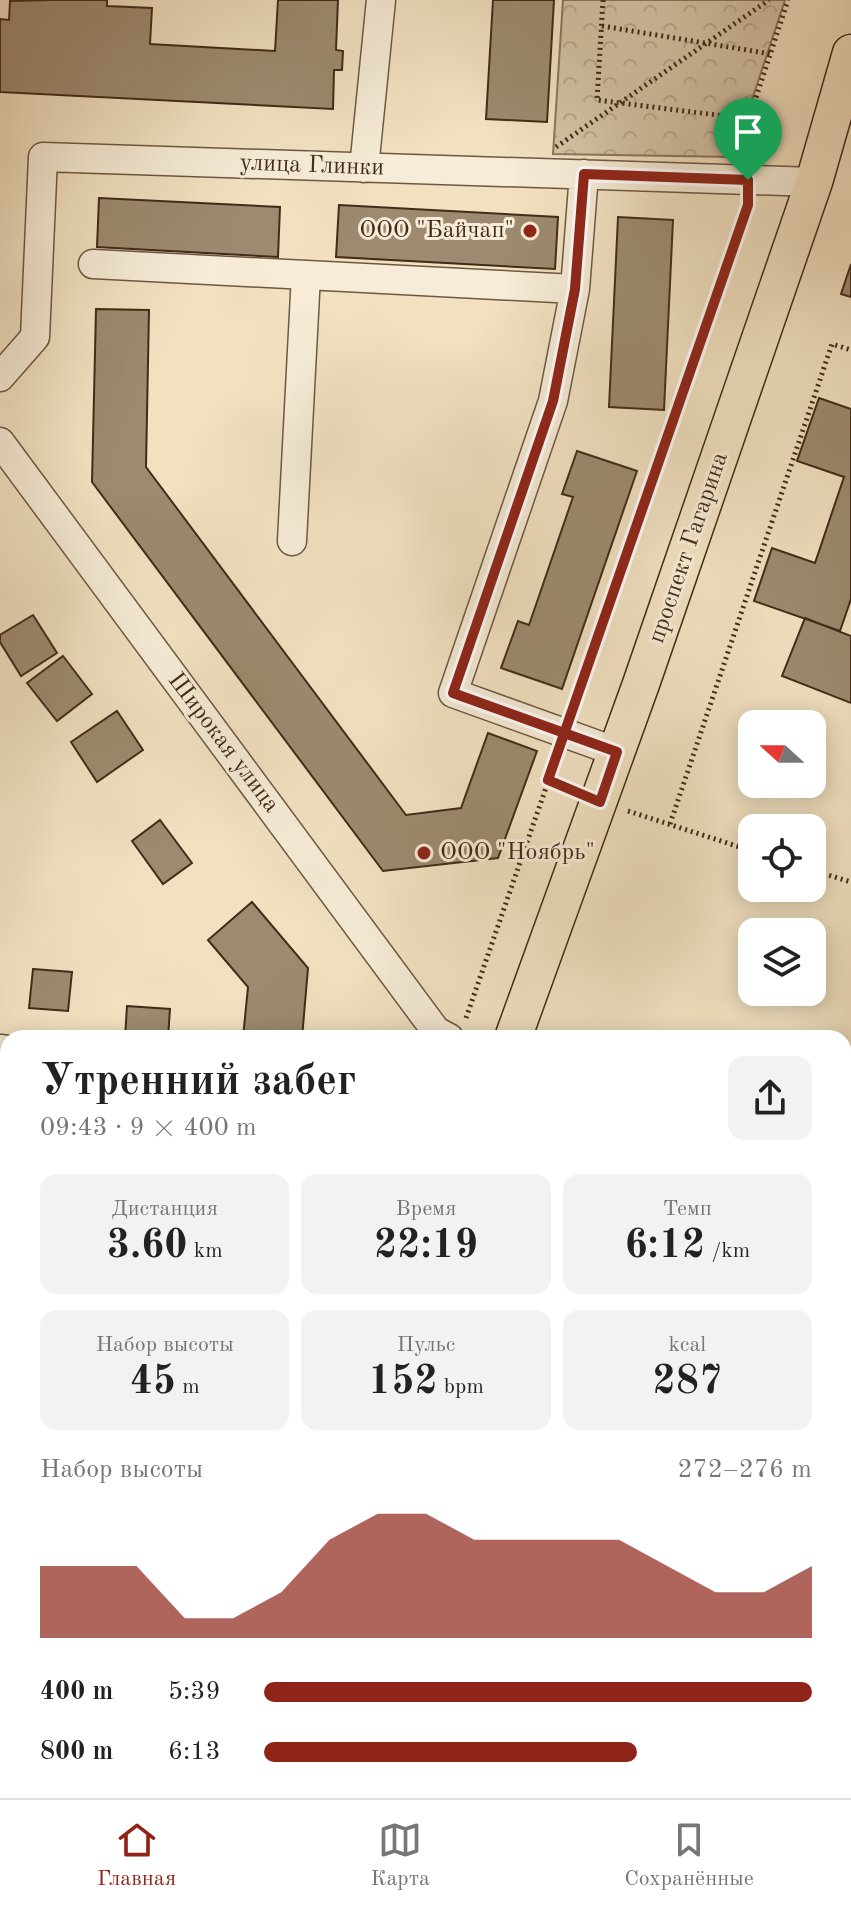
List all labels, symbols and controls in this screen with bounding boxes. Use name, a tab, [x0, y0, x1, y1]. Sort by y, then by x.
pin	[714, 98, 782, 180]
icon: arrive	[726, 110, 770, 154]
street label: улица Глинки	[239, 151, 385, 181]
place label: ООО "Байчап"	[359, 219, 514, 243]
marker: ООО "Байчап"	[521, 222, 539, 240]
street label: проспект Гагарина	[645, 449, 733, 647]
street label: Широкая улица	[163, 669, 283, 817]
north arrow	[738, 710, 826, 798]
map controls	[738, 710, 826, 1006]
button: locate	[738, 814, 826, 902]
place label: ООО "Ноябрь"	[440, 841, 595, 865]
marker: ООО "Ноябрь"	[415, 844, 433, 862]
button: layers	[738, 918, 826, 1006]
button: share	[728, 1056, 812, 1140]
text: Утренний забег	[40, 1060, 356, 1104]
text: 09:43 · 9 × 400 m	[40, 1115, 257, 1141]
text: Дистанция	[111, 1198, 218, 1220]
text: Время	[396, 1198, 456, 1220]
text: Темп	[663, 1198, 712, 1220]
text: 3.60	[107, 1227, 188, 1267]
text: 22:19	[374, 1227, 478, 1267]
text: 6:12	[624, 1227, 705, 1267]
text: km	[188, 1240, 223, 1262]
text: /km	[705, 1240, 750, 1262]
text: Набор высоты	[96, 1334, 234, 1356]
text: Пульс	[397, 1334, 455, 1356]
text: kcal	[668, 1334, 706, 1356]
text: 45	[130, 1363, 176, 1403]
text: 152	[368, 1363, 438, 1403]
text: 287	[653, 1363, 722, 1403]
text: m	[176, 1376, 200, 1398]
text: bpm	[438, 1376, 484, 1398]
text: Набор высоты	[40, 1457, 203, 1483]
text: 272–276 m	[677, 1457, 812, 1483]
text: 400 m	[40, 1679, 113, 1705]
text: 5:39	[168, 1679, 221, 1705]
text: 800 m	[40, 1739, 113, 1765]
text: 6:13	[168, 1739, 221, 1765]
tab: Главная	[97, 1818, 176, 1893]
tab: Карта	[370, 1818, 430, 1893]
tab: Сохранённые	[624, 1818, 754, 1893]

